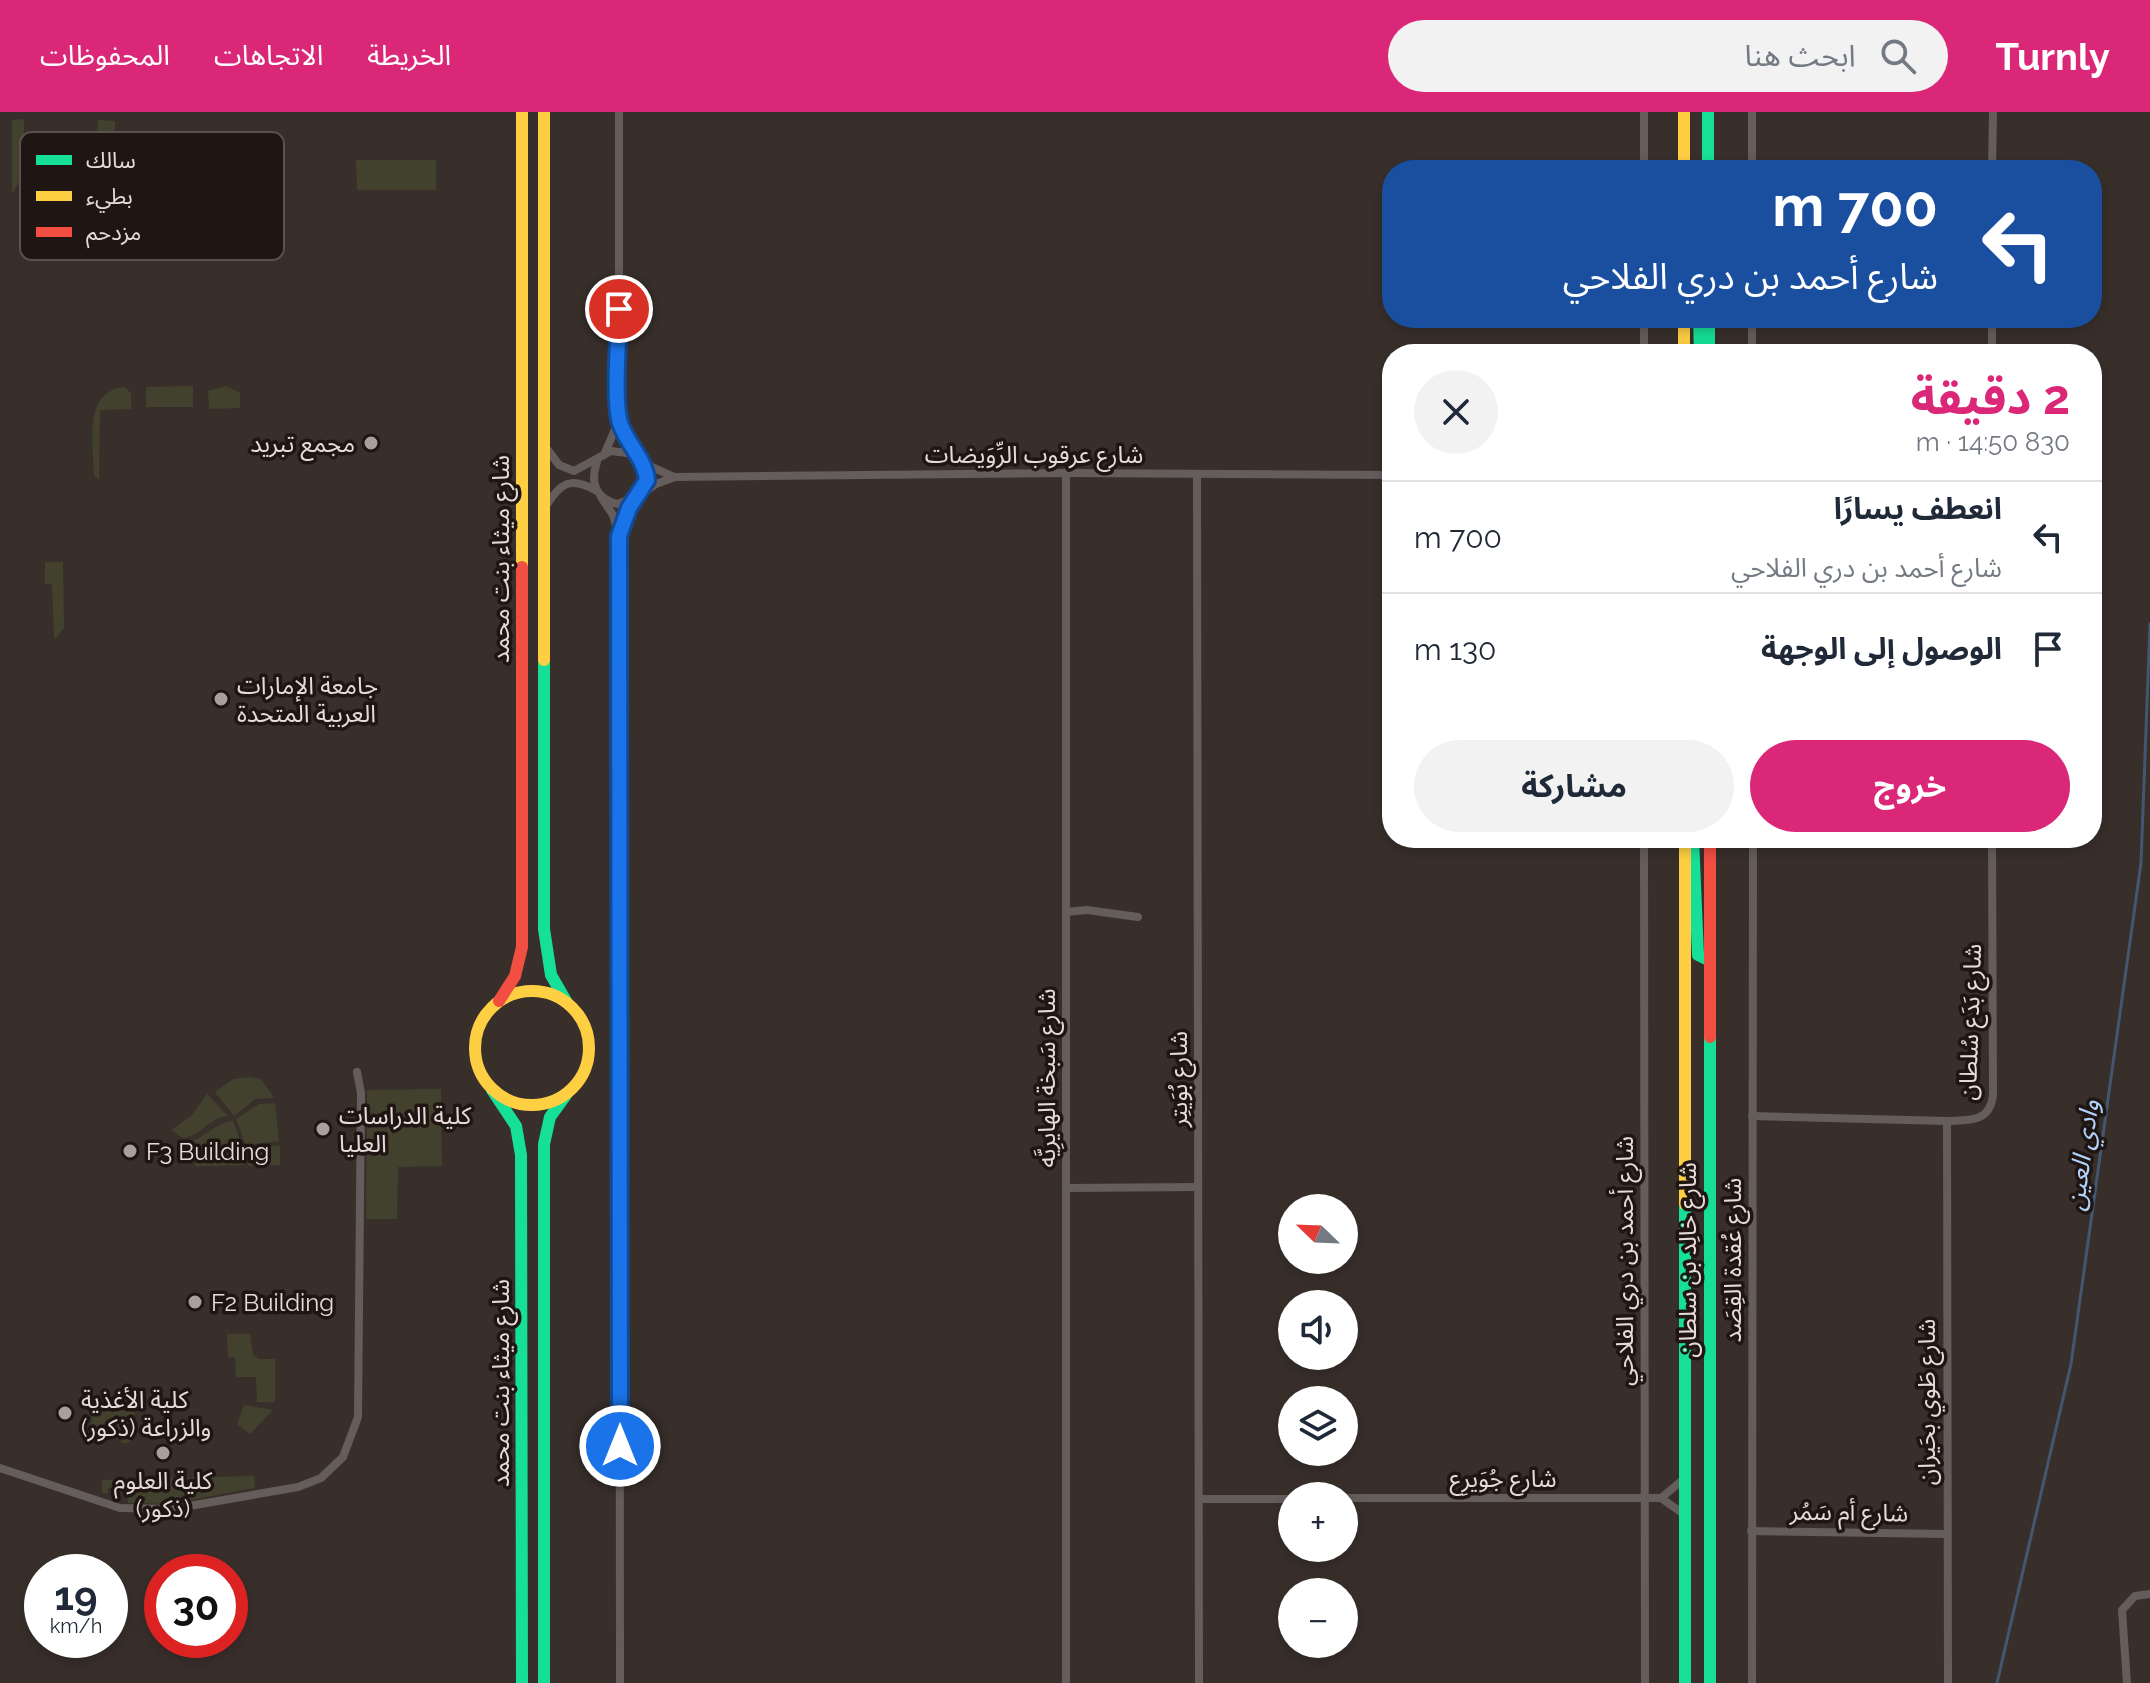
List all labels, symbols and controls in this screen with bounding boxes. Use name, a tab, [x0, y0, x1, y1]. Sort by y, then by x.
search box	[1388, 20, 1948, 92]
icon: search	[1876, 34, 1920, 78]
text: Turnly	[1996, 34, 2110, 79]
text: ابحث هنا	[1745, 38, 1856, 73]
text: المحفوظات	[40, 39, 170, 72]
text: الاتجاهات	[214, 39, 323, 72]
text: الخريطة	[367, 39, 451, 72]
legend	[20, 132, 284, 260]
text: سالك	[86, 147, 136, 173]
text: 700 m	[1772, 173, 1938, 239]
text: بطيء	[86, 183, 133, 213]
icon: left	[1966, 192, 2070, 296]
text: مزدحم	[86, 219, 141, 249]
text: شارع أحمد بن دري الفلاحي	[1563, 255, 1938, 297]
pin	[585, 275, 653, 343]
icon: arrive	[597, 287, 641, 331]
text: 2 دقيقة	[1911, 369, 2070, 425]
button: close	[1414, 370, 1498, 454]
text: 830 m · 14:50	[1916, 427, 2070, 457]
place label: مجمع تبريد	[250, 429, 355, 461]
marker: مجمع تبريد	[362, 434, 380, 452]
street label: شارع عرقوب الرِّوَيضات	[925, 440, 1143, 472]
street label: شارع ميثاء بنت محمد	[486, 455, 518, 663]
text: انعطف يسارًا	[1834, 491, 2002, 526]
icon: left	[2026, 515, 2070, 559]
text: 700 m	[1414, 520, 1502, 555]
text: شارع أحمد بن دري الفلاحي	[1731, 553, 2002, 583]
icon: arrive	[2026, 627, 2070, 671]
text: الوصول إلى الوجهة	[1761, 631, 2002, 666]
text: 130 m	[1414, 632, 1496, 667]
place label: جامعة الإمارات العربية المتحدة	[237, 671, 378, 728]
marker: جامعة الإمارات العربية المتحدة	[212, 690, 230, 708]
button: مشاركة	[1414, 740, 1734, 832]
button: خروج	[1750, 740, 2070, 832]
street label: شارع بَدَع سُلطان	[1953, 943, 1990, 1101]
street label: شارع سَبخة الهايرِيَّه	[1032, 989, 1065, 1167]
street label: شارع بُوَيتِر	[1164, 1031, 1196, 1128]
water label: وادي العين	[2059, 1097, 2110, 1213]
place label: كلية الدراسات العليا	[339, 1101, 472, 1158]
marker: كلية الدراسات العليا	[314, 1120, 332, 1138]
street label: شارع أحمد بن دري الفلاحي	[1608, 1136, 1643, 1386]
place label: F3 Building	[146, 1137, 269, 1166]
marker: F3 Building	[121, 1142, 139, 1160]
street label: شارع خالِد بن سلطان	[1673, 1162, 1705, 1358]
street label: شارع عُقدة القِصَد	[1718, 1178, 1750, 1342]
north arrow	[1278, 1194, 1358, 1274]
map controls	[1278, 1194, 1358, 1658]
street label: شارع ميثاء بنت محمد	[486, 1279, 518, 1487]
place label: F2 Building	[211, 1288, 334, 1317]
button: sound	[1278, 1290, 1358, 1370]
marker: F2 Building	[186, 1293, 204, 1311]
street label: شارع طَوي بحَيران	[1912, 1319, 1945, 1485]
place label: كلية الأغذية والزراعة (ذكور)	[81, 1385, 211, 1442]
button: layers	[1278, 1386, 1358, 1466]
marker: كلية الأغذية والزراعة (ذكور)	[56, 1404, 74, 1422]
position arrow	[578, 1404, 662, 1488]
marker: كلية العلوم (ذكور)	[154, 1444, 172, 1462]
street label: شارع جُوَيرِع	[1449, 1464, 1557, 1497]
place label: كلية العلوم (ذكور)	[114, 1466, 213, 1523]
button: +	[1278, 1482, 1358, 1562]
street label: شارع أم سَمُر	[1788, 1495, 1908, 1532]
speed limit sign: 30	[144, 1554, 248, 1658]
text: 19	[54, 1572, 98, 1619]
button: −	[1278, 1578, 1358, 1658]
text: km/h	[50, 1614, 102, 1638]

